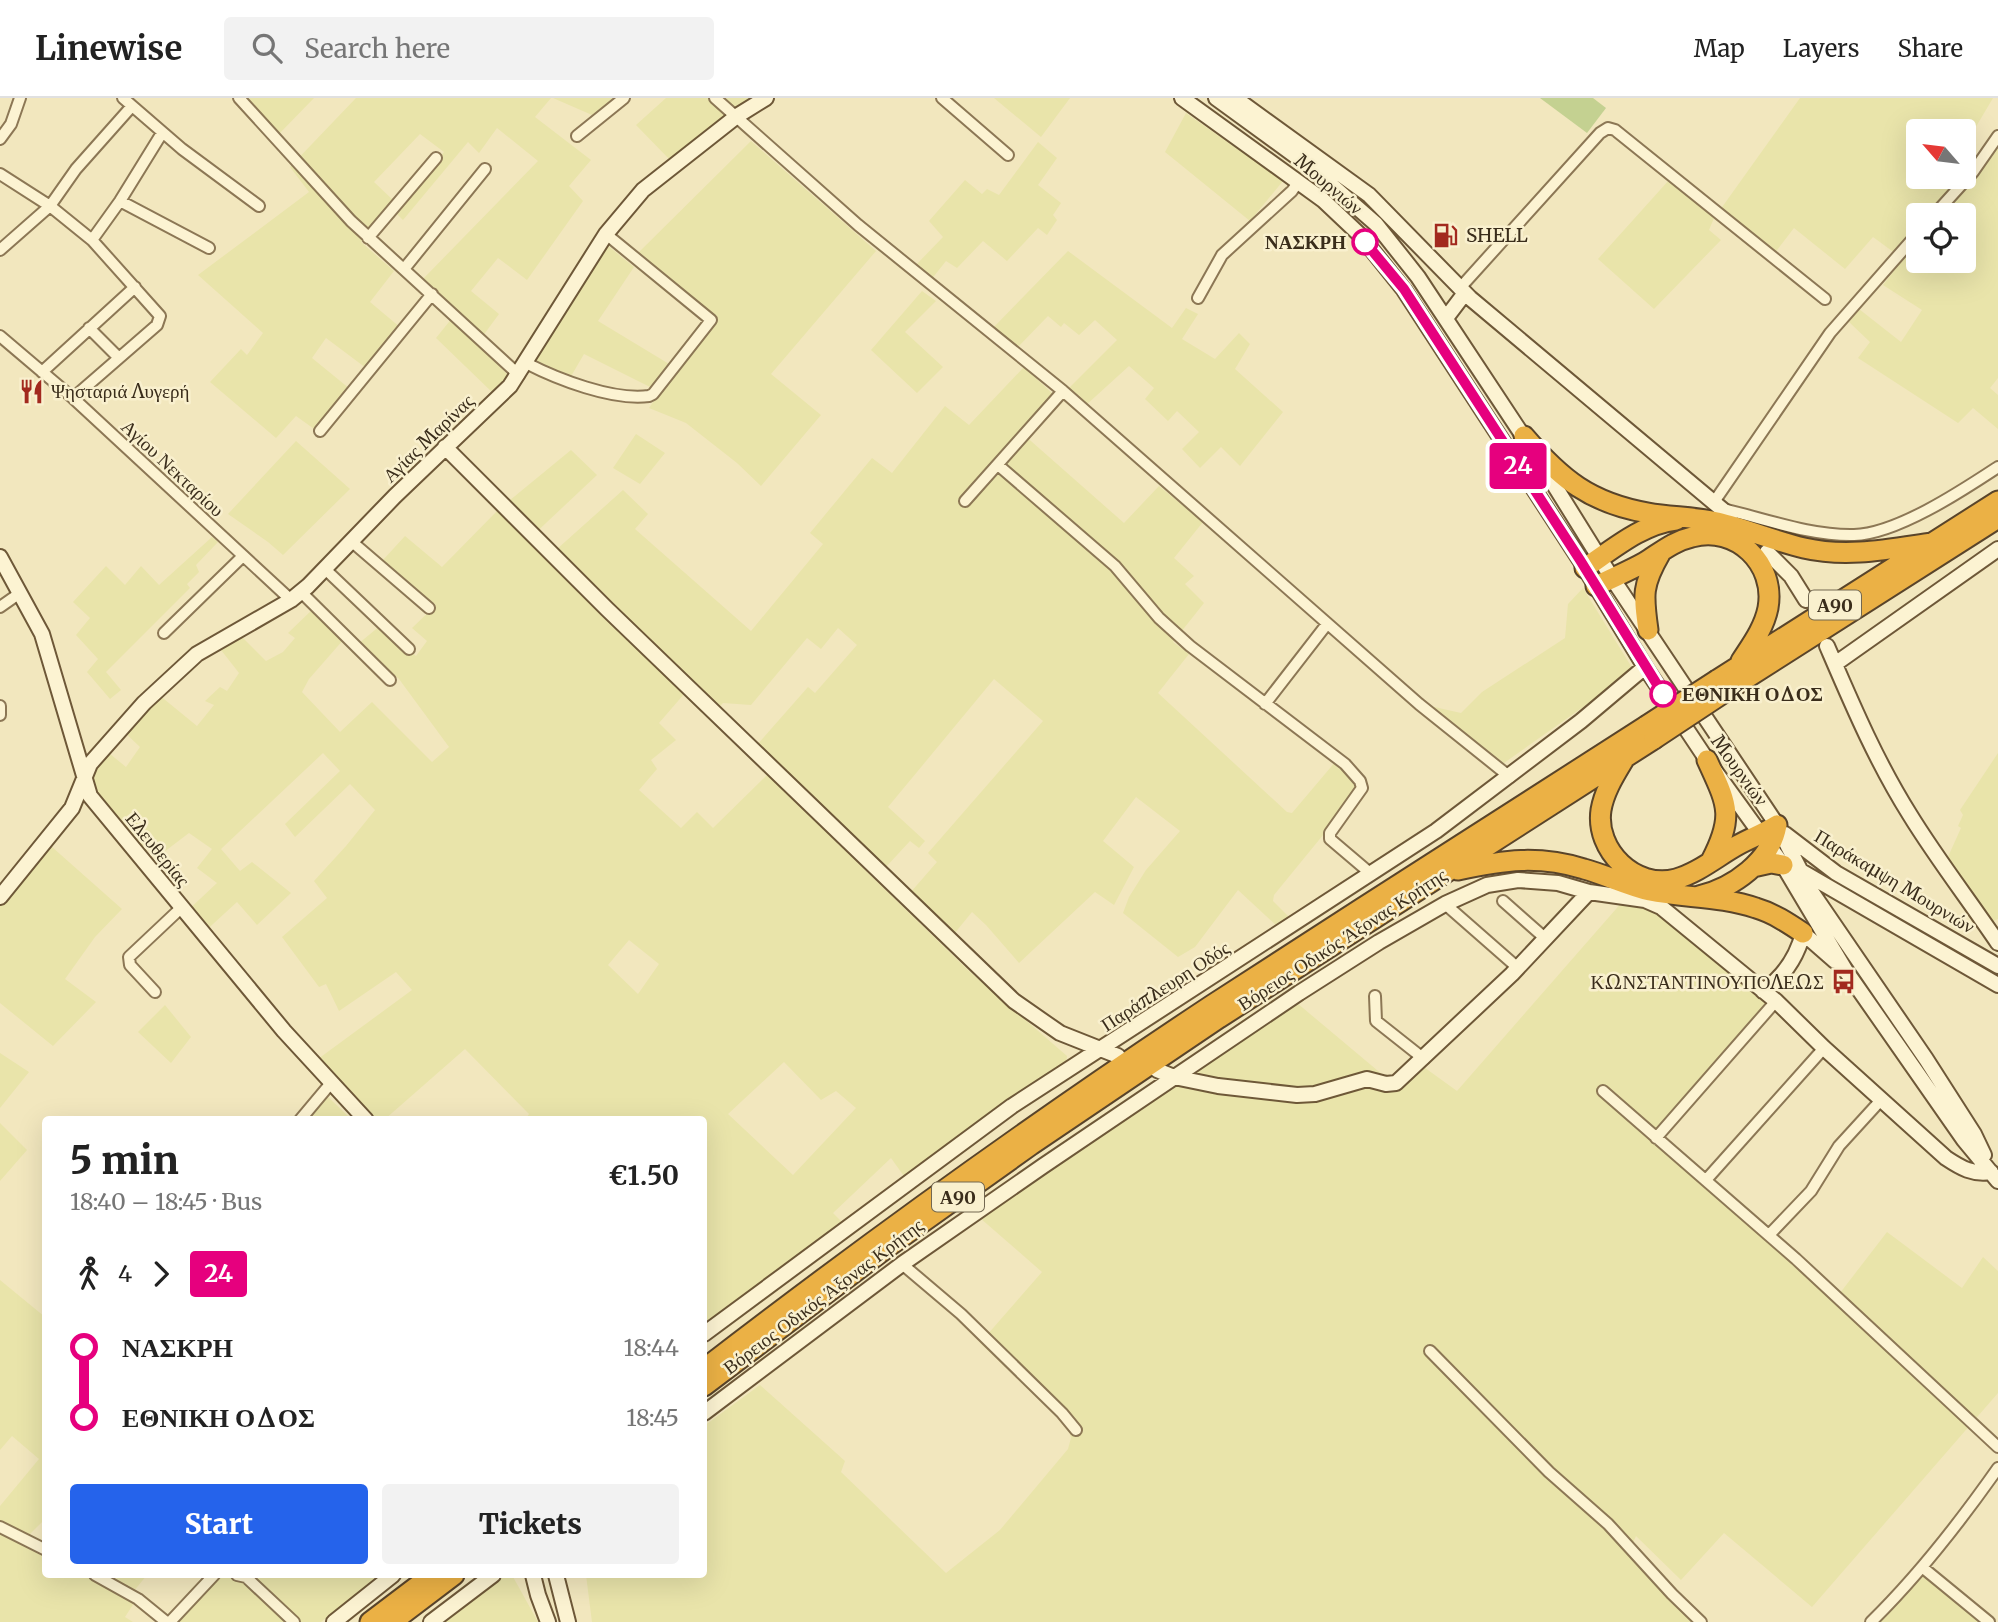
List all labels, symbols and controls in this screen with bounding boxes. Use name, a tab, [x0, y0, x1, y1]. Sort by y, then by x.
search box	[224, 17, 714, 80]
text: Linewise	[35, 28, 182, 69]
icon: search	[248, 29, 286, 67]
text: Search here	[304, 32, 450, 65]
text: Map	[1694, 33, 1745, 64]
text: Layers	[1783, 33, 1859, 64]
text: Share	[1897, 33, 1963, 64]
north arrow	[1906, 119, 1976, 189]
map controls	[1906, 119, 1976, 273]
street label: Μουρνιών	[1290, 148, 1368, 220]
button: locate	[1906, 203, 1976, 273]
fuel station icon: SHELL	[1432, 221, 1460, 249]
place label: SHELL	[1466, 223, 1528, 247]
marker: ΝΑΣΚΡΗ	[1352, 229, 1378, 255]
place label: ΝΑΣΚΡΗ	[1265, 230, 1346, 254]
restaurant icon: Ψησταριά Λυγερή	[17, 377, 45, 405]
place label: Ψησταριά Λυγερή	[51, 379, 189, 403]
street label: Αγίας Μαρίνας	[377, 388, 479, 487]
street label: Αγίου Νεκταρίου	[117, 414, 229, 522]
line badge: 24	[1486, 443, 1550, 489]
text: 24	[1504, 450, 1532, 481]
road number: Α90	[1809, 590, 1861, 620]
marker: ΕΘΝΙΚΗ ΟΔΟΣ	[1650, 681, 1676, 707]
place label: ΕΘΝΙΚΗ ΟΔΟΣ	[1682, 682, 1823, 706]
street label: Μουρνιών	[1706, 730, 1774, 811]
street label: Ελευθερίας	[121, 807, 196, 892]
street label: Παράκαμψη Μουρνιών	[1811, 824, 1980, 939]
street label: Βόρειος Οδικός Άξονας Κρήτης	[1233, 862, 1451, 1016]
street label: Παράπλευρη Οδός	[1096, 935, 1234, 1037]
bus stop icon: ΚΩΝΣΤΑΝΤΙΝΟΥΠΟΛΕΩΣ	[1830, 968, 1858, 996]
place label: ΚΩΝΣΤΑΝΤΙΝΟΥΠΟΛΕΩΣ	[1590, 970, 1824, 994]
text: 5 min	[70, 1137, 179, 1184]
text: €1.50	[608, 1159, 679, 1192]
road number: Α90	[932, 1182, 984, 1212]
text: 18:40 – 18:45 · Bus	[70, 1187, 262, 1216]
street label: Βόρειος Οδικός Άξονας Κρήτης	[718, 1213, 928, 1379]
icon: walk	[70, 1255, 108, 1293]
icon: forward	[142, 1255, 180, 1293]
text: 24	[204, 1258, 233, 1289]
text: 4	[118, 1259, 132, 1288]
text: ΝΑΣΚΡΗ	[122, 1331, 233, 1364]
text: 18:44	[624, 1333, 679, 1362]
text: ΕΘΝΙΚΗ ΟΔΟΣ	[122, 1401, 315, 1434]
text: 18:45	[626, 1403, 679, 1432]
button: Start	[70, 1484, 368, 1564]
button: Tickets	[382, 1484, 679, 1564]

